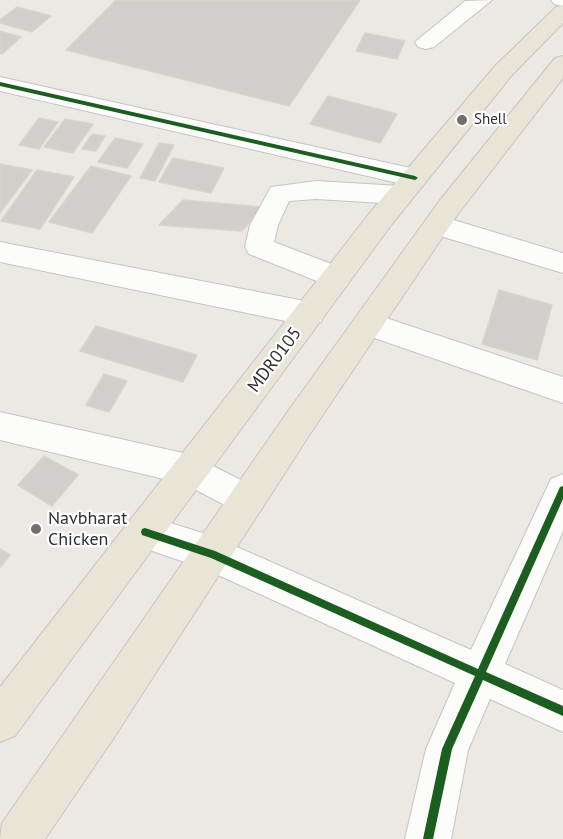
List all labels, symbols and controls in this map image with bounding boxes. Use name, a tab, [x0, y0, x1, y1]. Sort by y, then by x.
place label: Shell	[474, 111, 507, 129]
marker: Shell	[455, 113, 469, 127]
street label: MDR0105	[244, 323, 306, 397]
place label: Navbharat Chicken	[48, 508, 127, 550]
marker: Navbharat Chicken	[29, 522, 43, 536]

